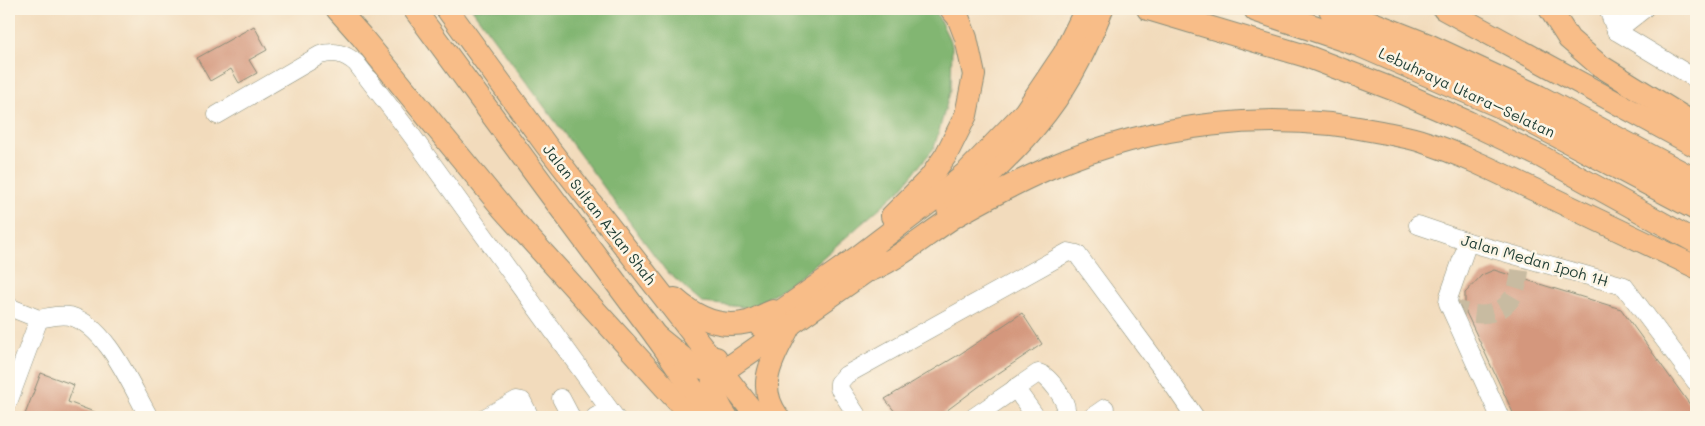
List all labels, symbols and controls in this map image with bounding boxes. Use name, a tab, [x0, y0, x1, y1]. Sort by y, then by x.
street label: Lebuhraya Utara–Selatan	[1376, 42, 1558, 142]
street label: Jalan Sultan Azlan Shah	[539, 140, 661, 288]
street label: Jalan Medan Ipoh 1H	[1459, 229, 1611, 291]

